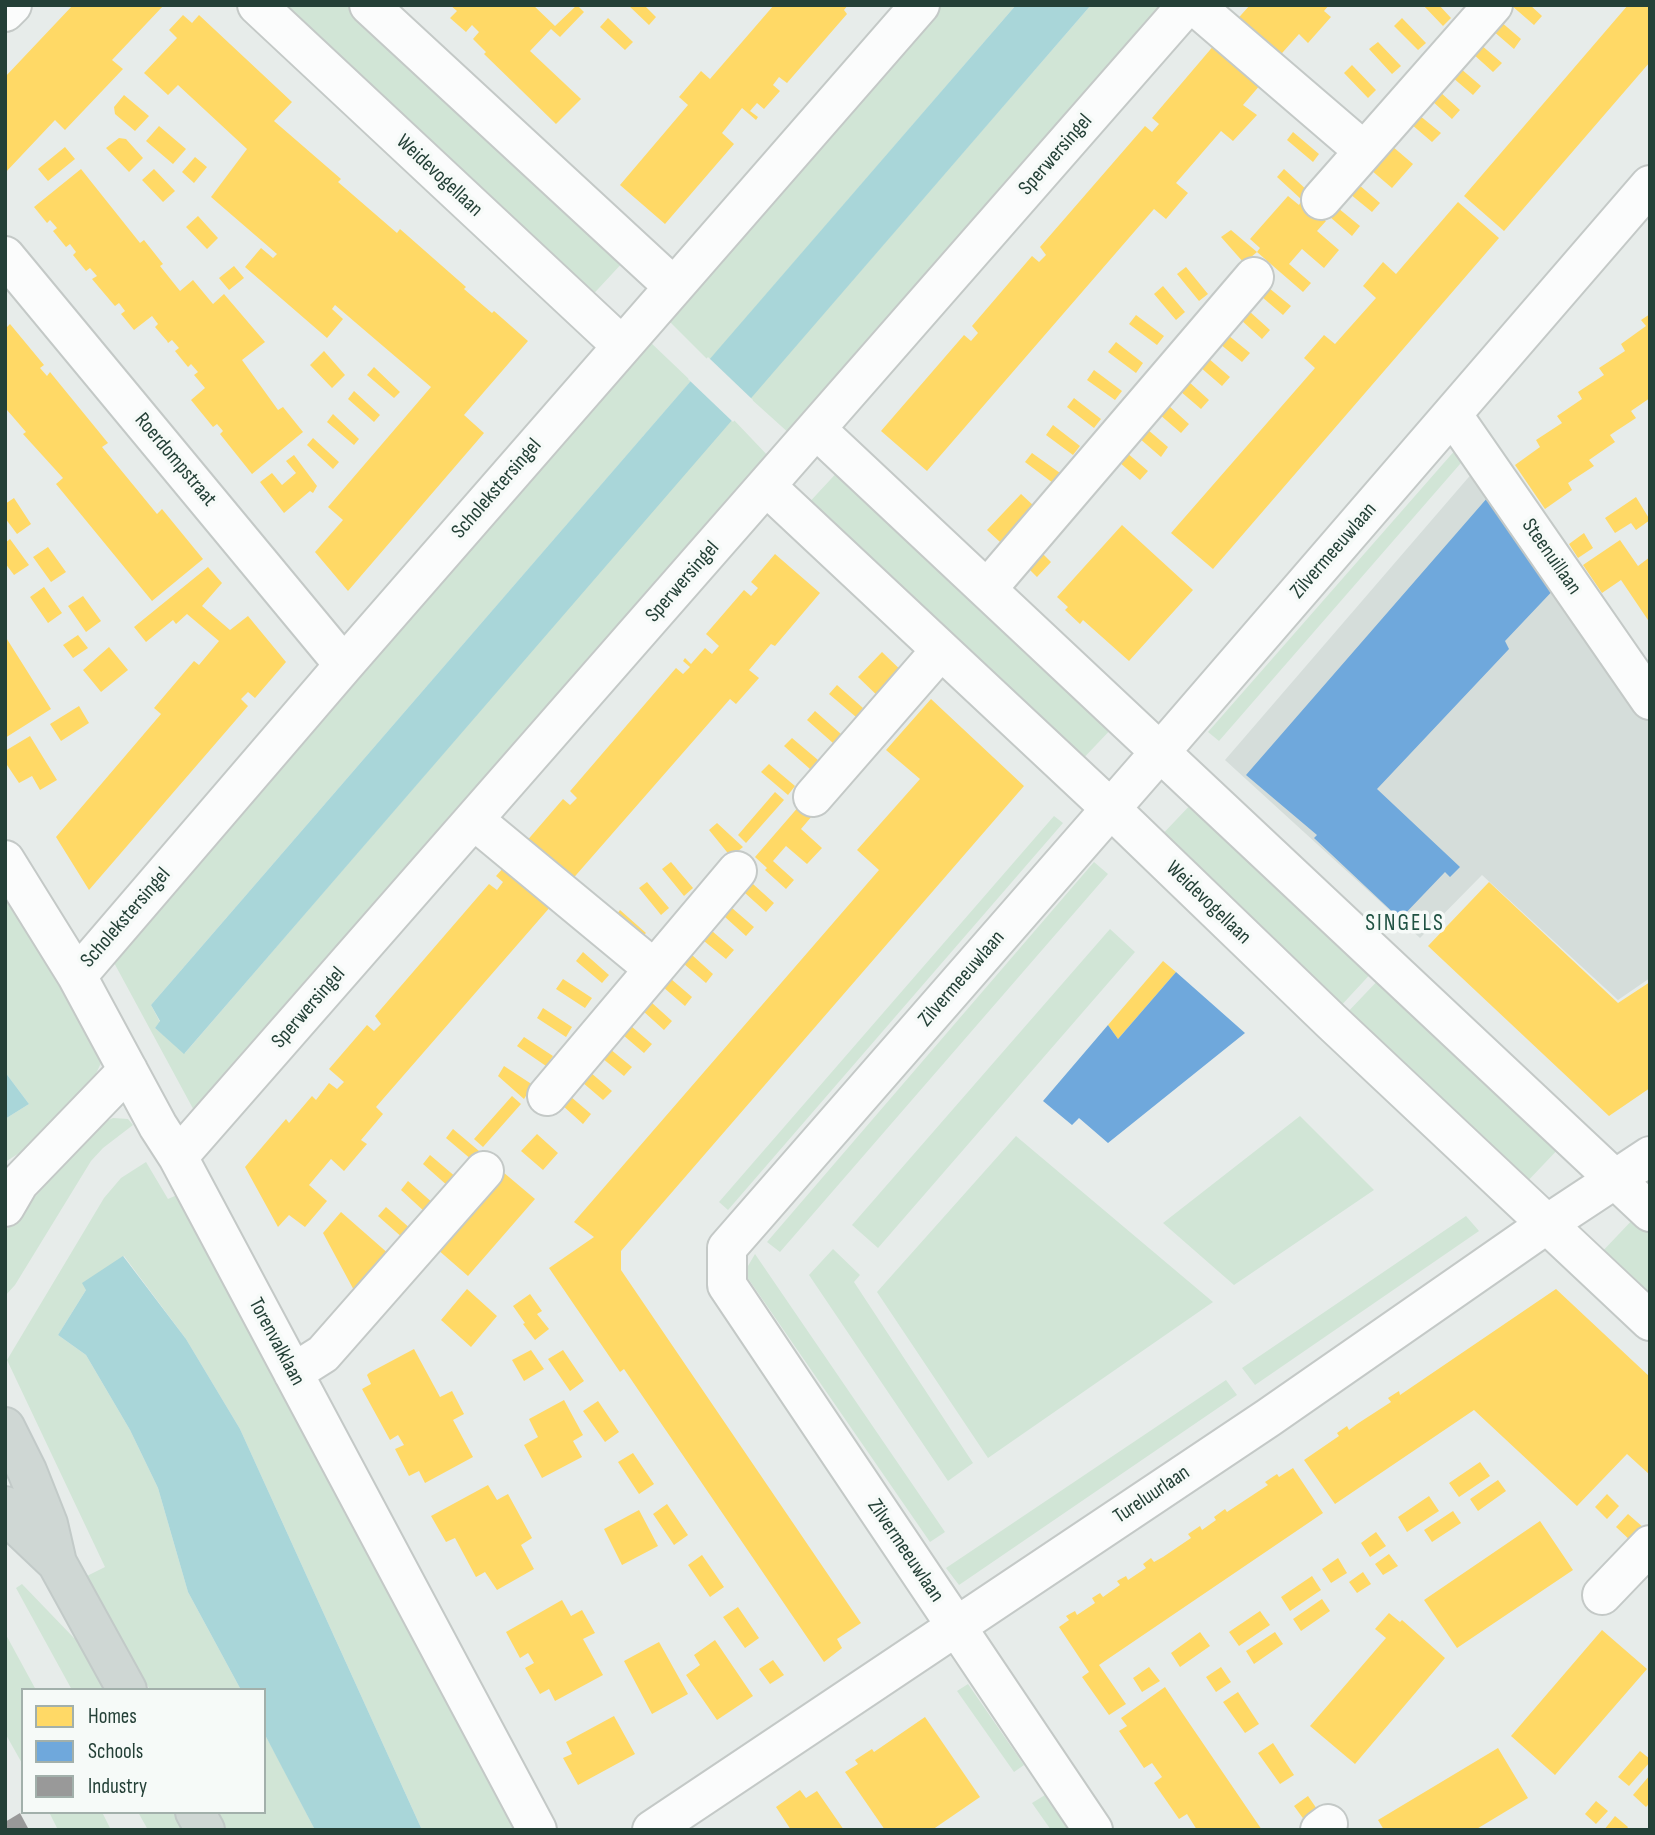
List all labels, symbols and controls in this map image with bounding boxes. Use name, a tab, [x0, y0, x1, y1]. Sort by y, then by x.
street label: Sperwersingel	[1014, 109, 1098, 201]
street label: Weidevogellaan	[391, 130, 487, 222]
street label: Roerdompstraat	[129, 408, 221, 512]
street label: Scholekstersingel	[447, 434, 547, 544]
street label: Zilvermeeuwlaan	[1285, 498, 1383, 604]
street label: Steenuillaan	[1516, 514, 1586, 600]
street label: Sperwersingel	[641, 536, 725, 628]
street label: Weidevogellaan	[1160, 856, 1256, 950]
street label: Scholekstersingel	[76, 863, 176, 973]
district label: SINGELS	[1366, 910, 1444, 938]
street label: Zilvermeeuwlaan	[913, 926, 1011, 1032]
street label: Sperwersingel	[267, 962, 351, 1054]
street label: Torenvalklaan	[242, 1294, 310, 1390]
street label: Tureluurlaan	[1109, 1460, 1195, 1530]
street label: Zilvermeeuwlaan	[861, 1495, 949, 1607]
legend	[21, 1688, 266, 1814]
text: Homes	[88, 1704, 137, 1729]
text: Schools	[88, 1739, 143, 1764]
text: Industry	[88, 1774, 147, 1799]

